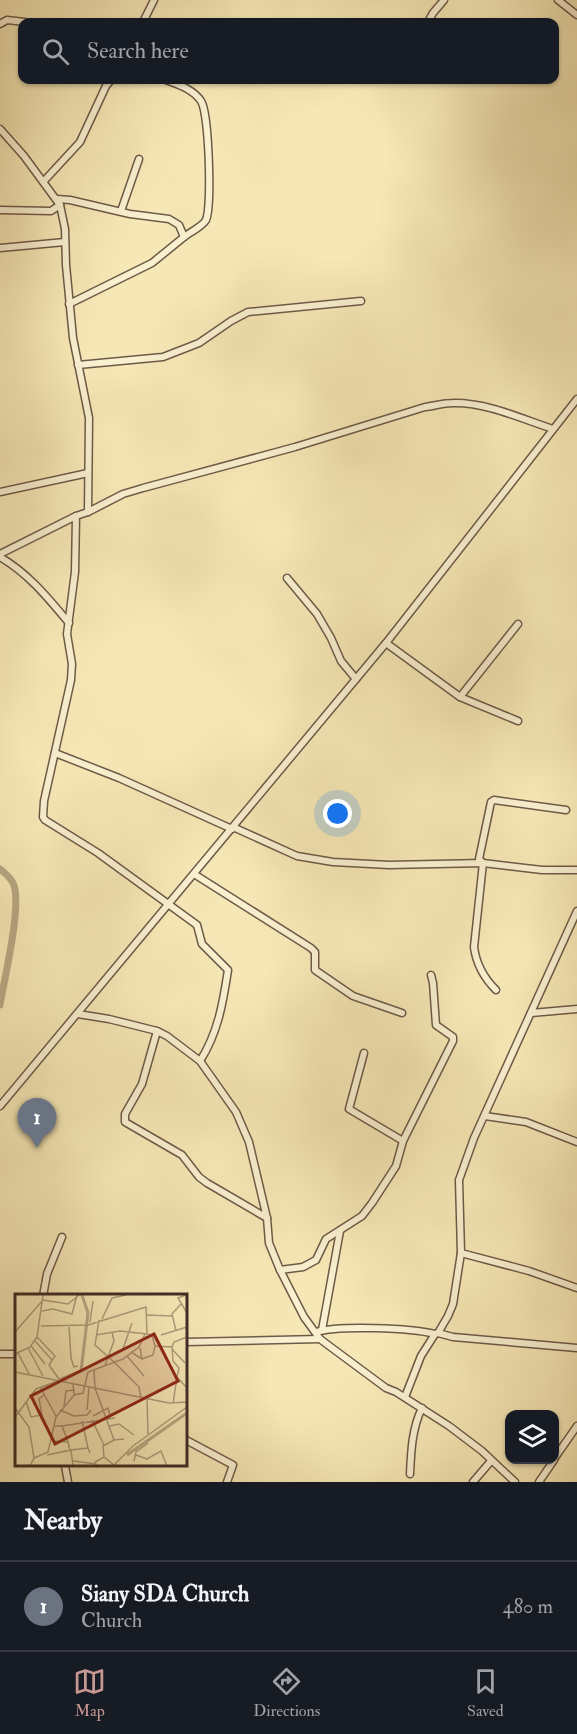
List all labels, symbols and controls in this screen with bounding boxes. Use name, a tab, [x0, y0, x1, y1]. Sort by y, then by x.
search box	[18, 18, 559, 84]
icon: search	[39, 35, 72, 68]
text: Search here	[87, 37, 189, 65]
your location	[323, 799, 352, 828]
pin: 1	[18, 1098, 57, 1148]
inset map	[15, 1294, 188, 1467]
map controls	[505, 1410, 559, 1464]
button: layers	[505, 1410, 559, 1464]
text: Nearby	[24, 1505, 102, 1537]
text: Siany SDA Church	[81, 1580, 249, 1608]
text: 1	[40, 1594, 47, 1619]
text: 480 m	[503, 1594, 553, 1619]
text: Church	[81, 1608, 142, 1633]
tab: Map	[73, 1665, 106, 1721]
tab: Directions	[253, 1665, 320, 1721]
tab: Saved	[467, 1665, 504, 1721]

